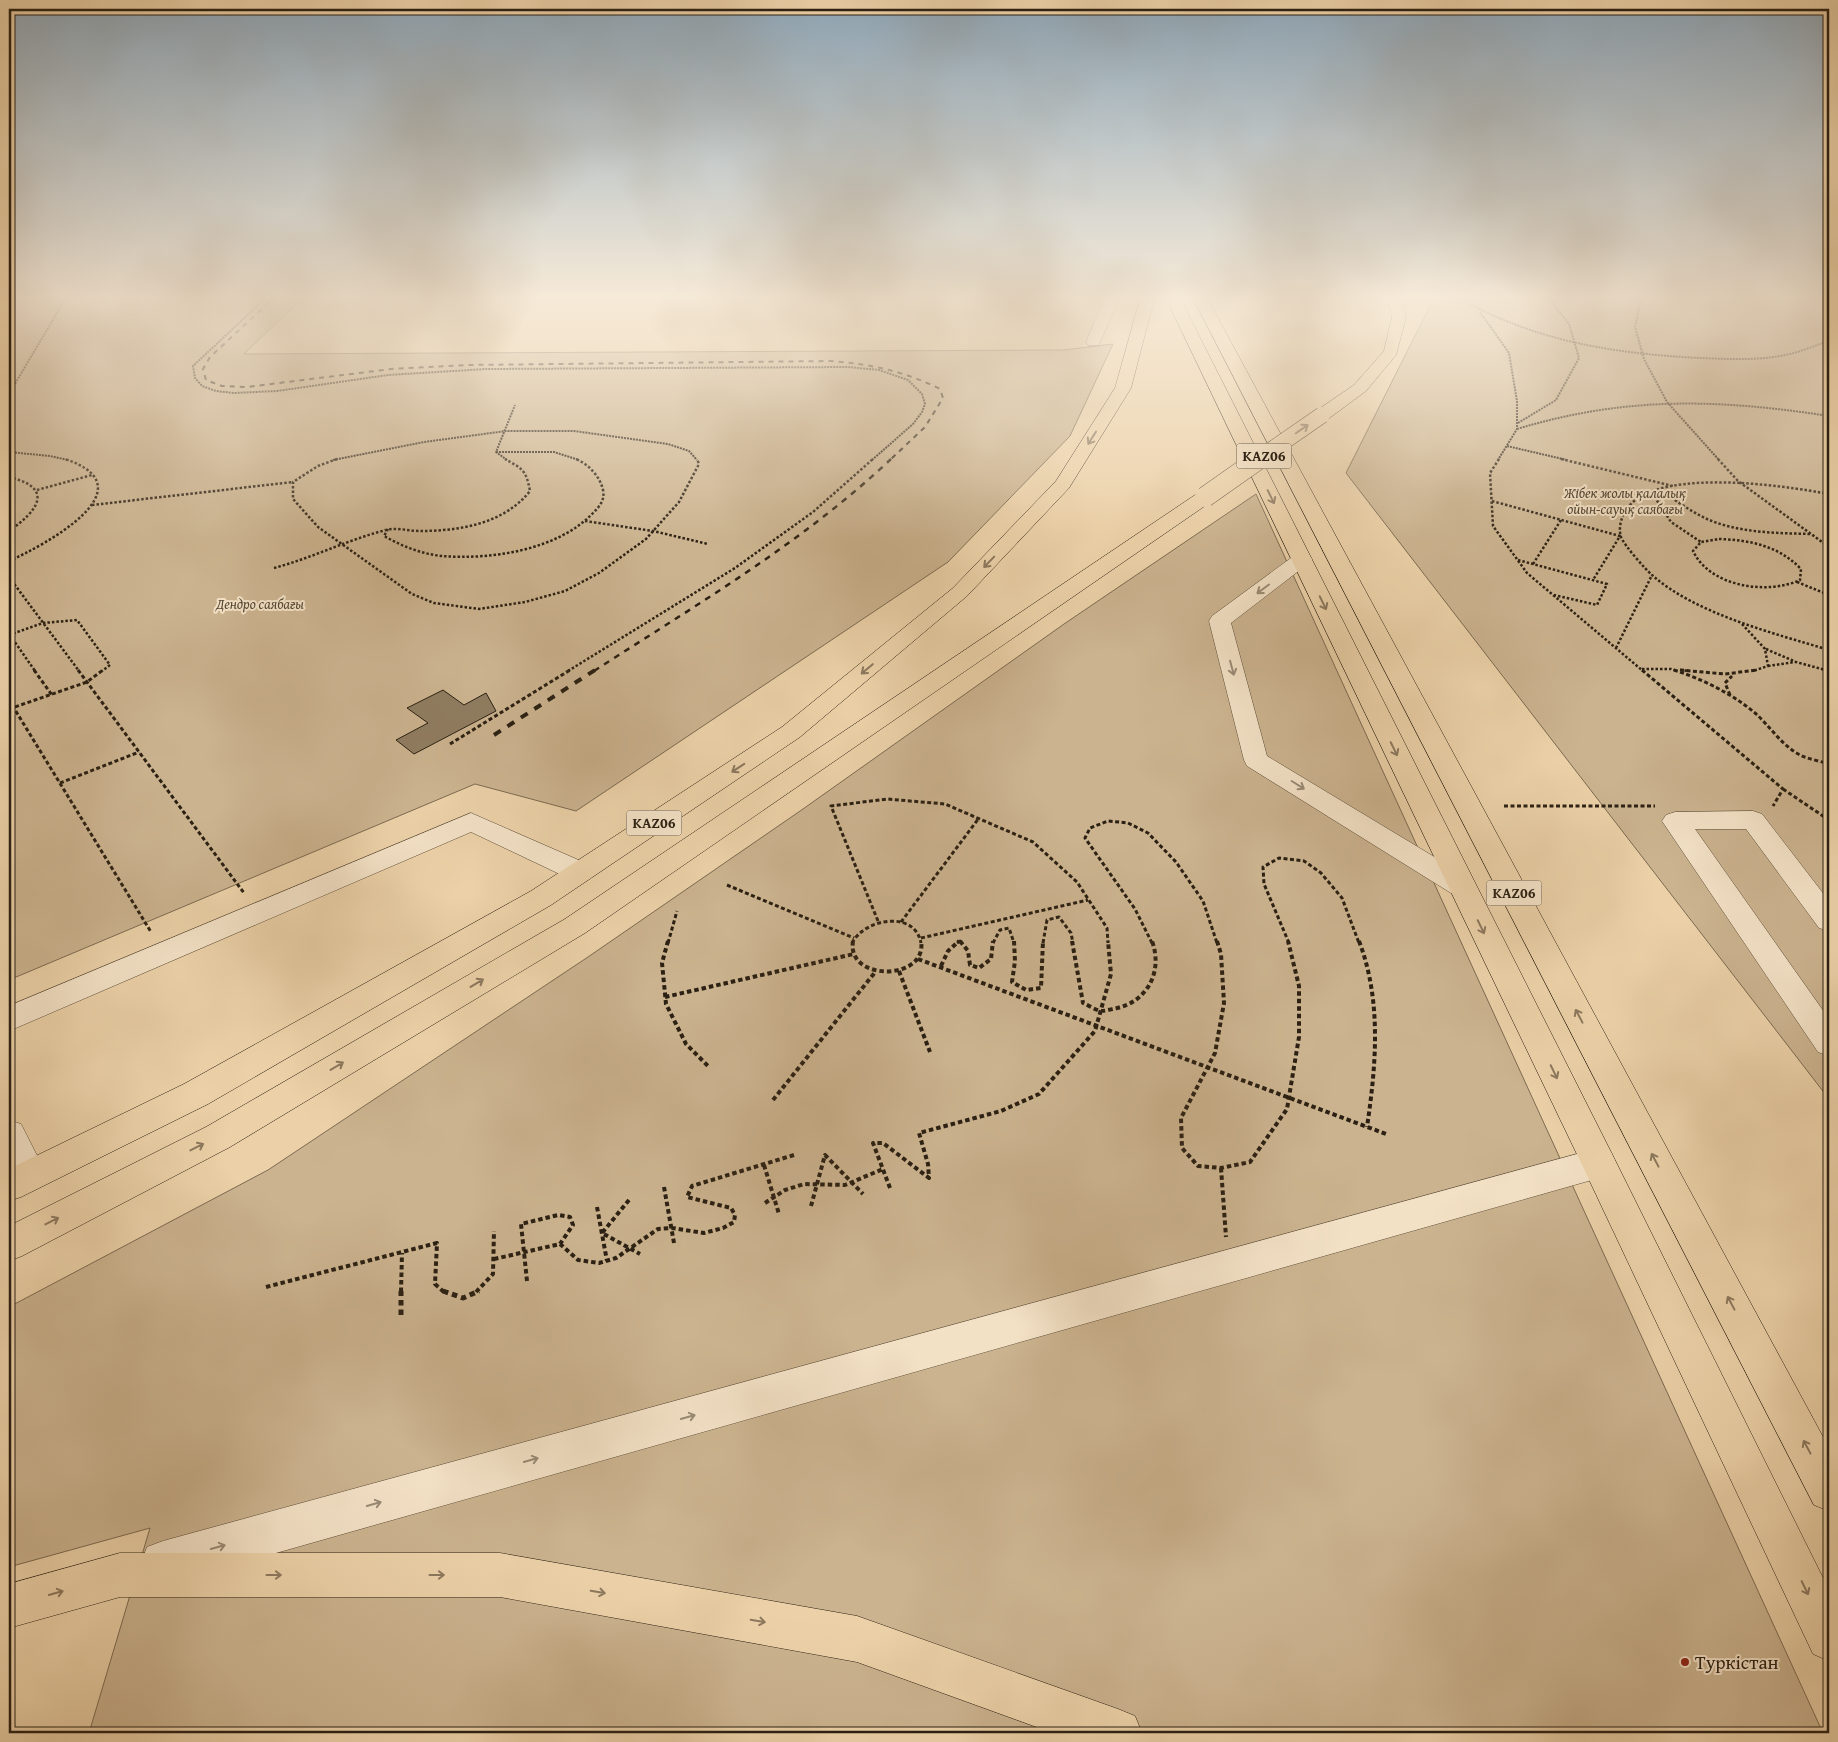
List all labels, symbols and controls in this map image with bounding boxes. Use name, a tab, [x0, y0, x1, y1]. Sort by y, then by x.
one-way arrow	[1295, 424, 1309, 434]
one-way arrow	[1087, 430, 1097, 444]
road number: KАZ06	[1236, 444, 1292, 468]
park label: Жібек жолы қалалық ойын-сауық саябағы	[1563, 483, 1686, 519]
one-way arrow	[1267, 489, 1276, 504]
one-way arrow	[983, 556, 995, 568]
one-way arrow	[1256, 584, 1270, 594]
park label: Дендро саябағы	[215, 594, 304, 614]
one-way arrow	[1319, 595, 1328, 610]
one-way arrow	[1228, 660, 1238, 676]
one-way arrow	[861, 664, 874, 675]
one-way arrow	[1390, 742, 1400, 757]
one-way arrow	[731, 762, 745, 773]
one-way arrow	[1291, 780, 1305, 791]
road number: KАZ06	[626, 810, 682, 836]
road number: KАZ06	[1486, 880, 1542, 906]
one-way arrow	[1477, 919, 1486, 934]
one-way arrow	[470, 978, 484, 988]
one-way arrow	[1574, 1009, 1583, 1024]
one-way arrow	[330, 1061, 345, 1071]
one-way arrow	[1550, 1064, 1559, 1079]
one-way arrow	[189, 1142, 204, 1152]
one-way arrow	[1650, 1152, 1660, 1167]
one-way arrow	[44, 1216, 59, 1225]
one-way arrow	[1726, 1296, 1736, 1311]
one-way arrow	[679, 1411, 695, 1421]
one-way arrow	[1801, 1440, 1811, 1455]
one-way arrow	[523, 1455, 539, 1465]
one-way arrow	[366, 1498, 382, 1508]
one-way arrow	[209, 1542, 225, 1552]
one-way arrow	[266, 1570, 282, 1580]
one-way arrow	[428, 1570, 444, 1580]
one-way arrow	[1801, 1581, 1811, 1596]
one-way arrow	[47, 1587, 63, 1597]
one-way arrow	[589, 1588, 605, 1598]
one-way arrow	[749, 1616, 765, 1626]
place label: Туркістан	[1695, 1648, 1779, 1676]
marker: Туркістан	[1679, 1656, 1691, 1668]

